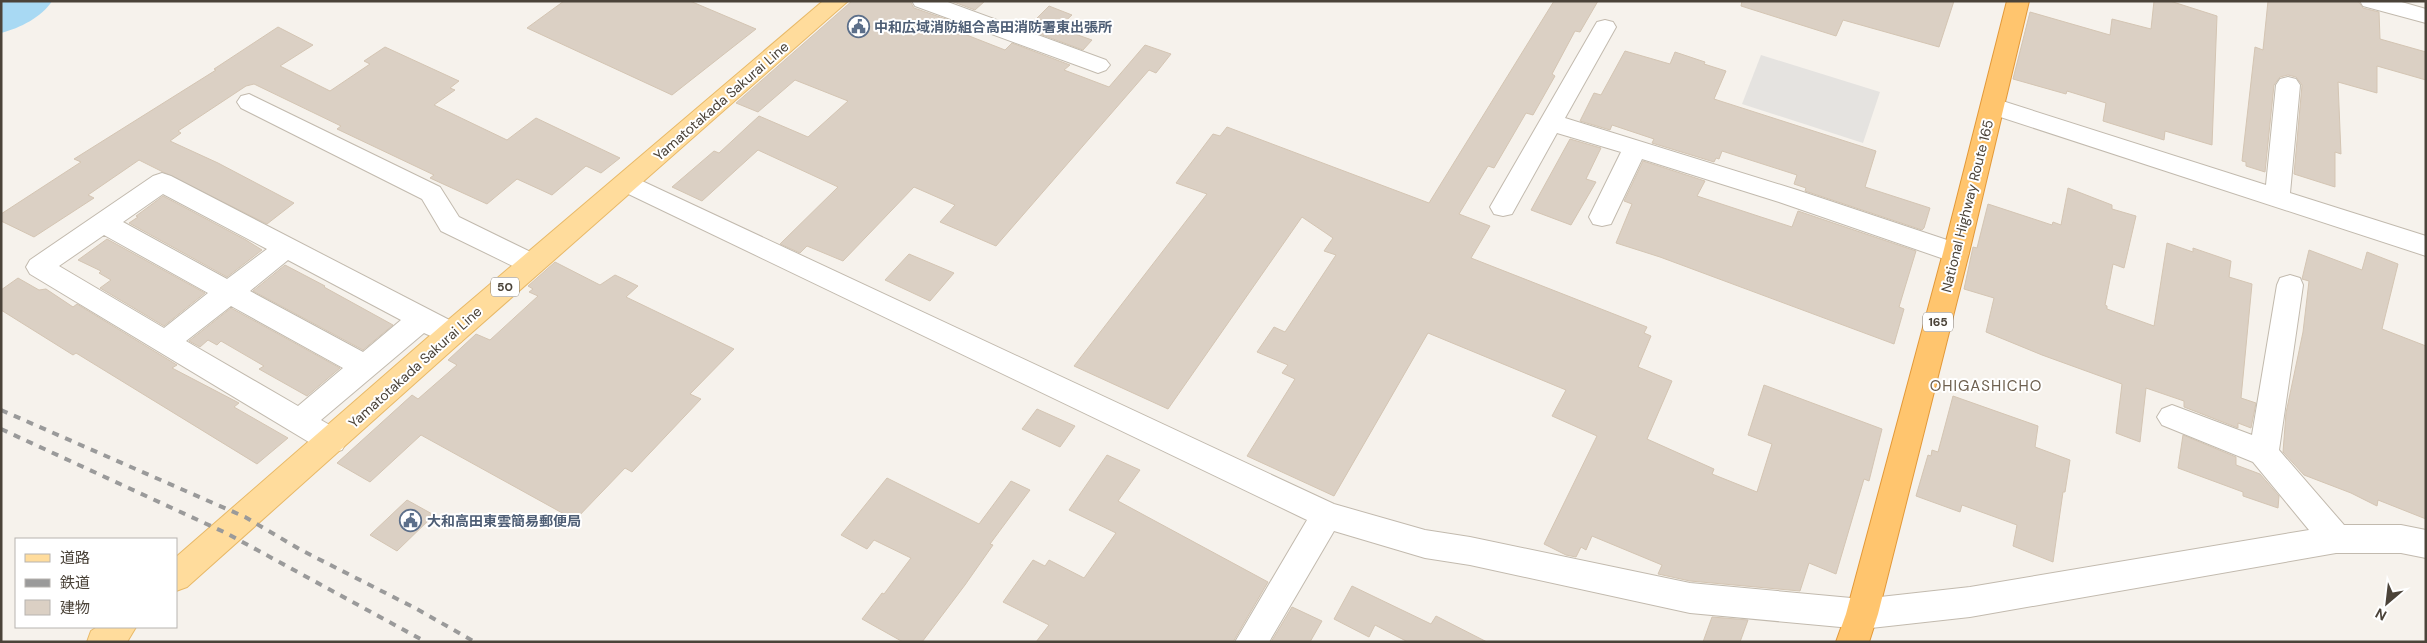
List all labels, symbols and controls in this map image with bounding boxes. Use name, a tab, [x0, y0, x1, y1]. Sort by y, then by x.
public building icon: 中和広域消防組合高田消防署東出張所	[846, 15, 870, 39]
place label: 中和広域消防組合高田消防署東出張所	[874, 18, 1112, 36]
street label: Yamatotakada Sakurai Line	[650, 37, 792, 165]
street label: National Highway Route 165	[1937, 118, 1997, 294]
road number: 50	[491, 278, 519, 296]
street label: Yamatotakada Sakurai Line	[345, 302, 485, 432]
road number: 165	[1923, 313, 1953, 332]
district label: OHIGASHICHO	[1930, 376, 2042, 396]
public building icon: 大和高田東雲簡易郵便局	[399, 509, 423, 533]
place label: 大和高田東雲簡易郵便局	[427, 512, 581, 530]
legend	[15, 538, 178, 628]
text: 道路	[60, 548, 90, 568]
text: 鉄道	[60, 573, 90, 593]
north arrow	[2362, 578, 2412, 628]
text: 建物	[60, 598, 90, 618]
text: N	[2372, 604, 2390, 625]

